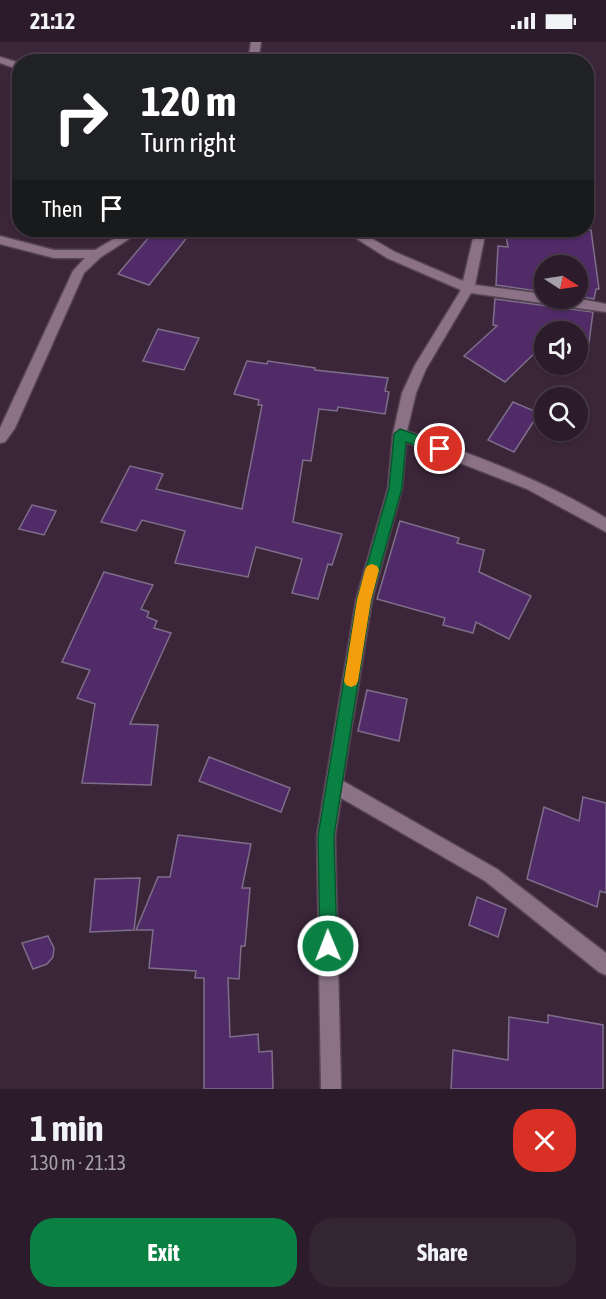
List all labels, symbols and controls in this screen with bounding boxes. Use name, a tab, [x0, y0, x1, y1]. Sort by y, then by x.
text: 21:12	[30, 8, 75, 34]
text: 120 m	[141, 77, 236, 125]
icon: right	[42, 78, 120, 156]
text: Turn right	[141, 127, 236, 158]
icon: arrive	[95, 192, 128, 225]
text: Then	[42, 196, 83, 222]
north arrow	[534, 255, 588, 309]
map controls	[534, 255, 588, 441]
button: sound	[534, 321, 588, 375]
button: search	[534, 387, 588, 441]
pin	[414, 423, 465, 474]
icon: arrive	[423, 432, 456, 465]
position arrow	[296, 914, 360, 978]
text: 1 min	[30, 1107, 104, 1149]
button: close	[513, 1109, 576, 1172]
text: 130 m · 21:13	[30, 1151, 126, 1174]
button: Exit	[30, 1218, 297, 1287]
button: Share	[309, 1218, 576, 1287]

